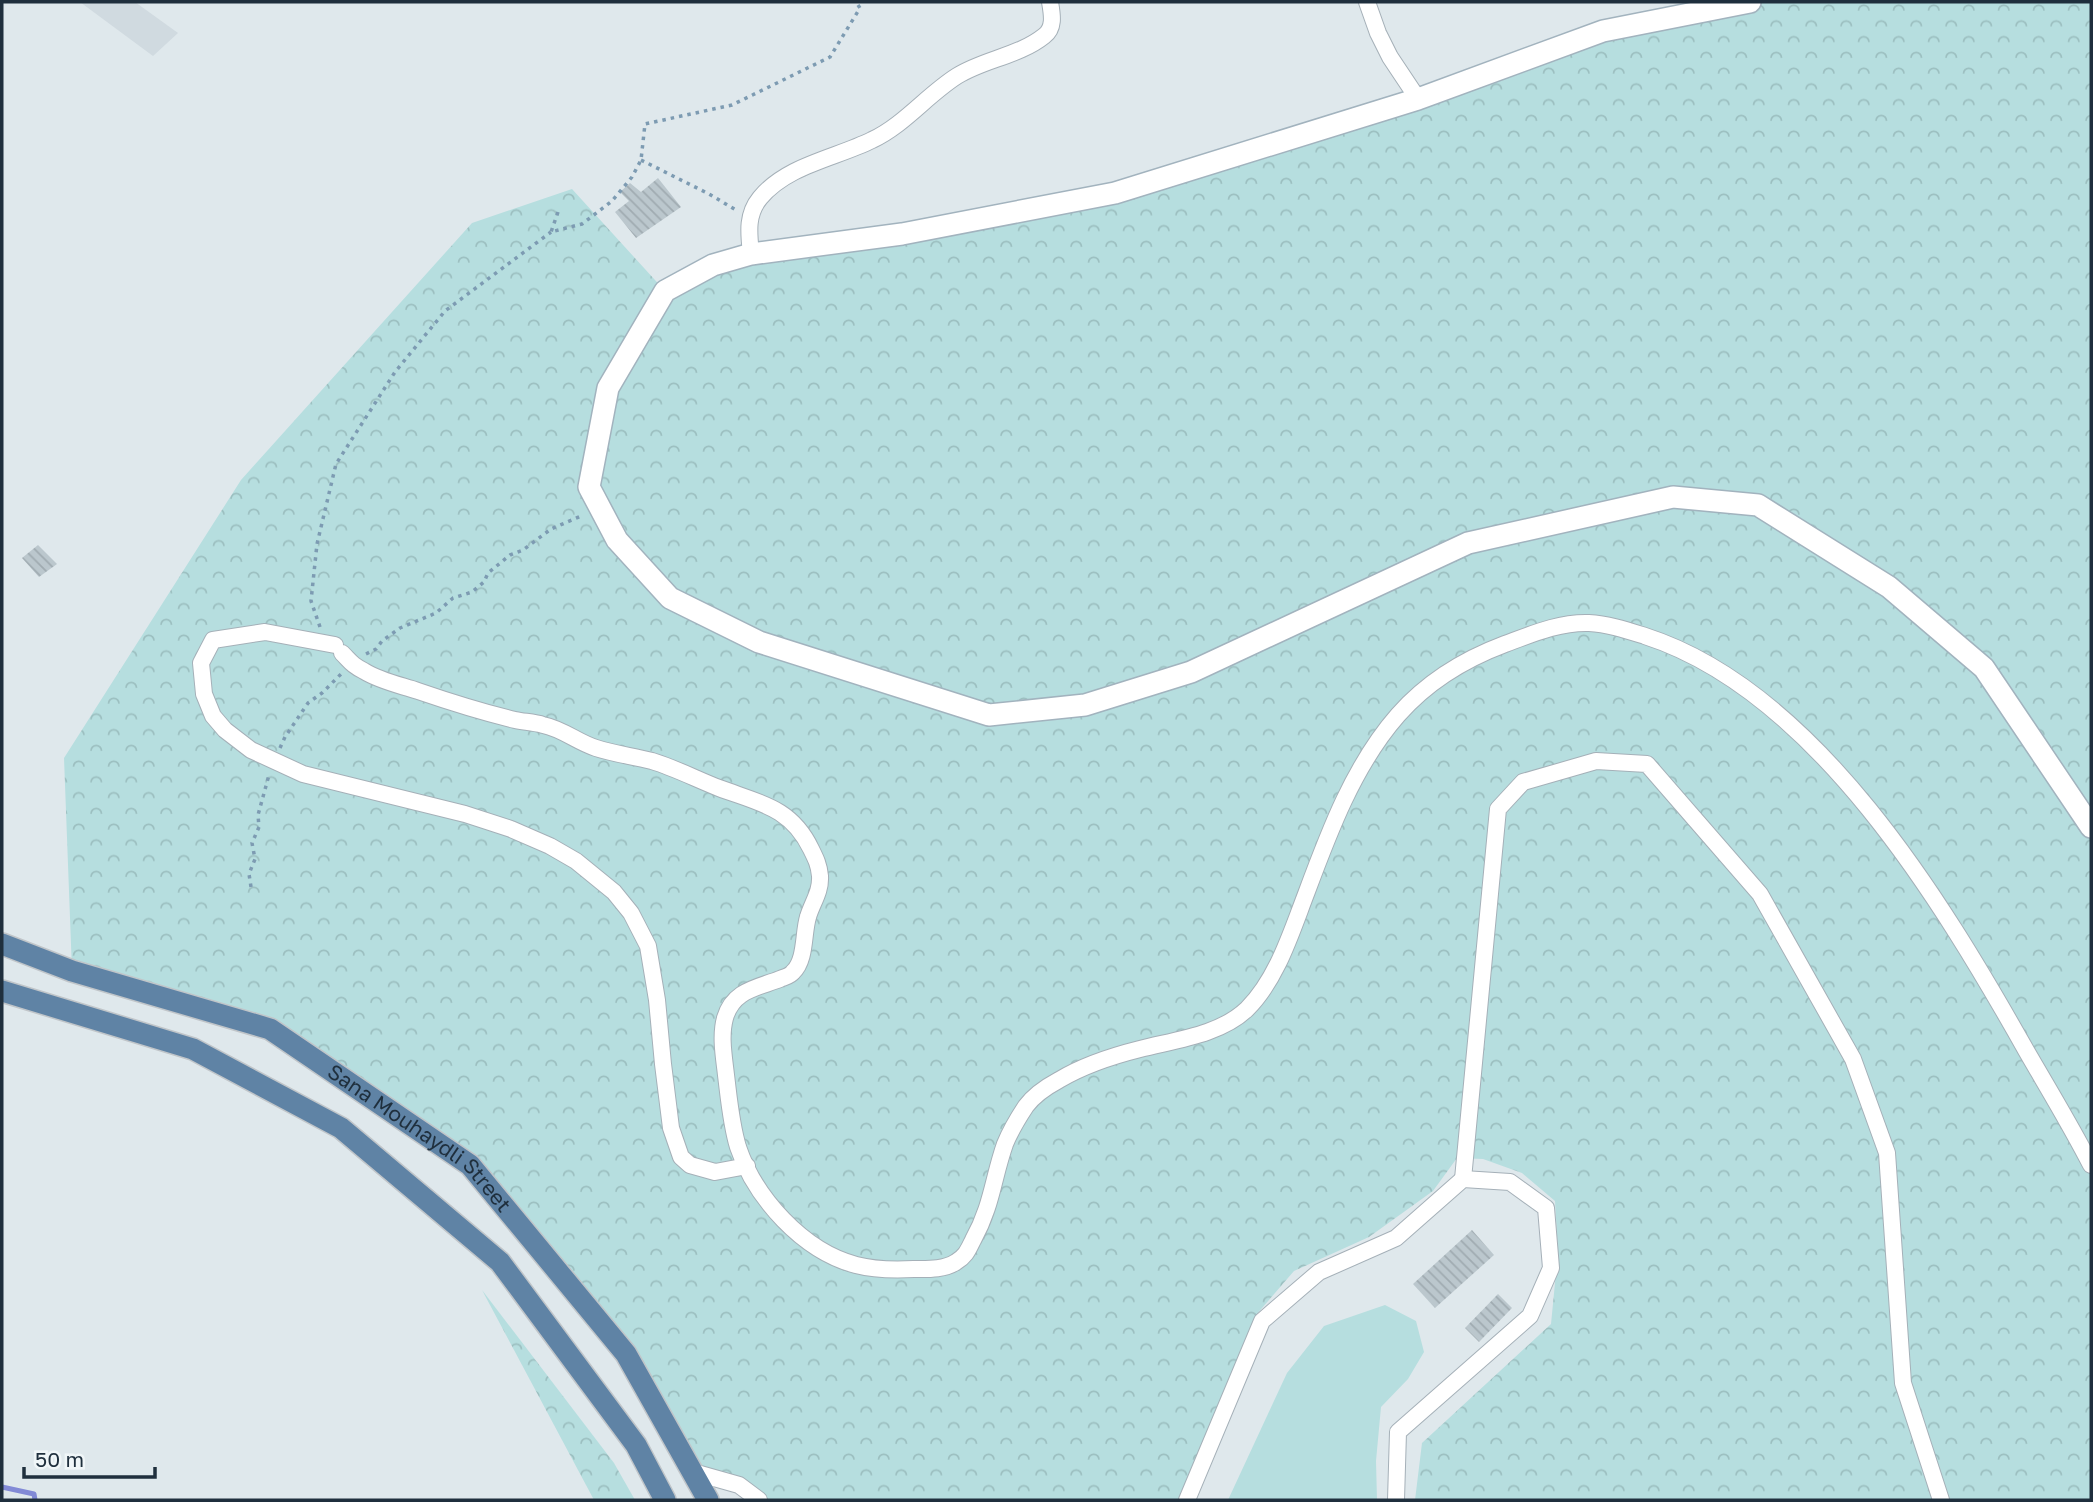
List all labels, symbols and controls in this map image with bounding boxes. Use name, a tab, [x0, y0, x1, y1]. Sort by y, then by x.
street label: Sana Mouhaydli Street	[323, 1058, 517, 1217]
scale bar	[24, 1436, 156, 1480]
text: 50 m	[35, 1446, 84, 1472]

